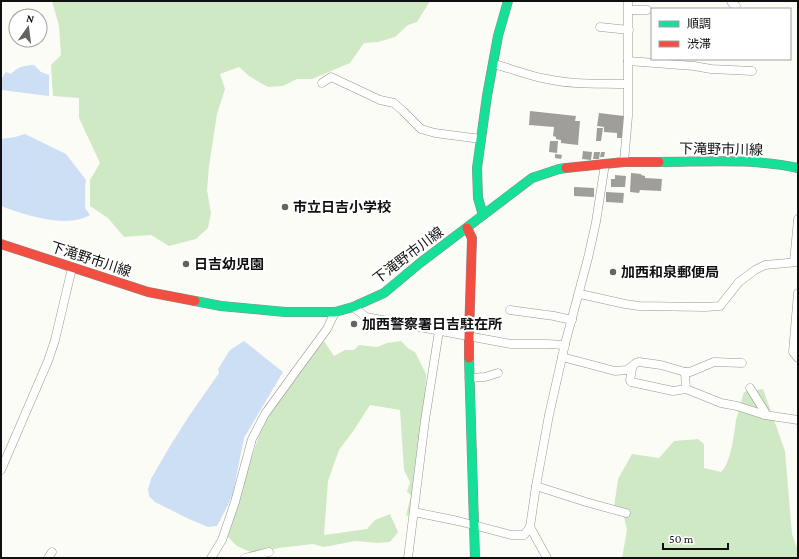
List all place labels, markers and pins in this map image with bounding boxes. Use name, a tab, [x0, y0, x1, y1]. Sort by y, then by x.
place label: 市立日吉小学校	[293, 199, 391, 215]
marker: 市立日吉小学校	[280, 202, 290, 212]
place label: 日吉幼児園	[194, 256, 264, 272]
marker: 日吉幼児園	[181, 259, 191, 269]
place label: 加西和泉郵便局	[621, 264, 719, 280]
marker: 加西和泉郵便局	[608, 267, 618, 277]
place label: 加西警察署日吉駐在所	[362, 316, 502, 332]
marker: 加西警察署日吉駐在所	[349, 319, 359, 329]

